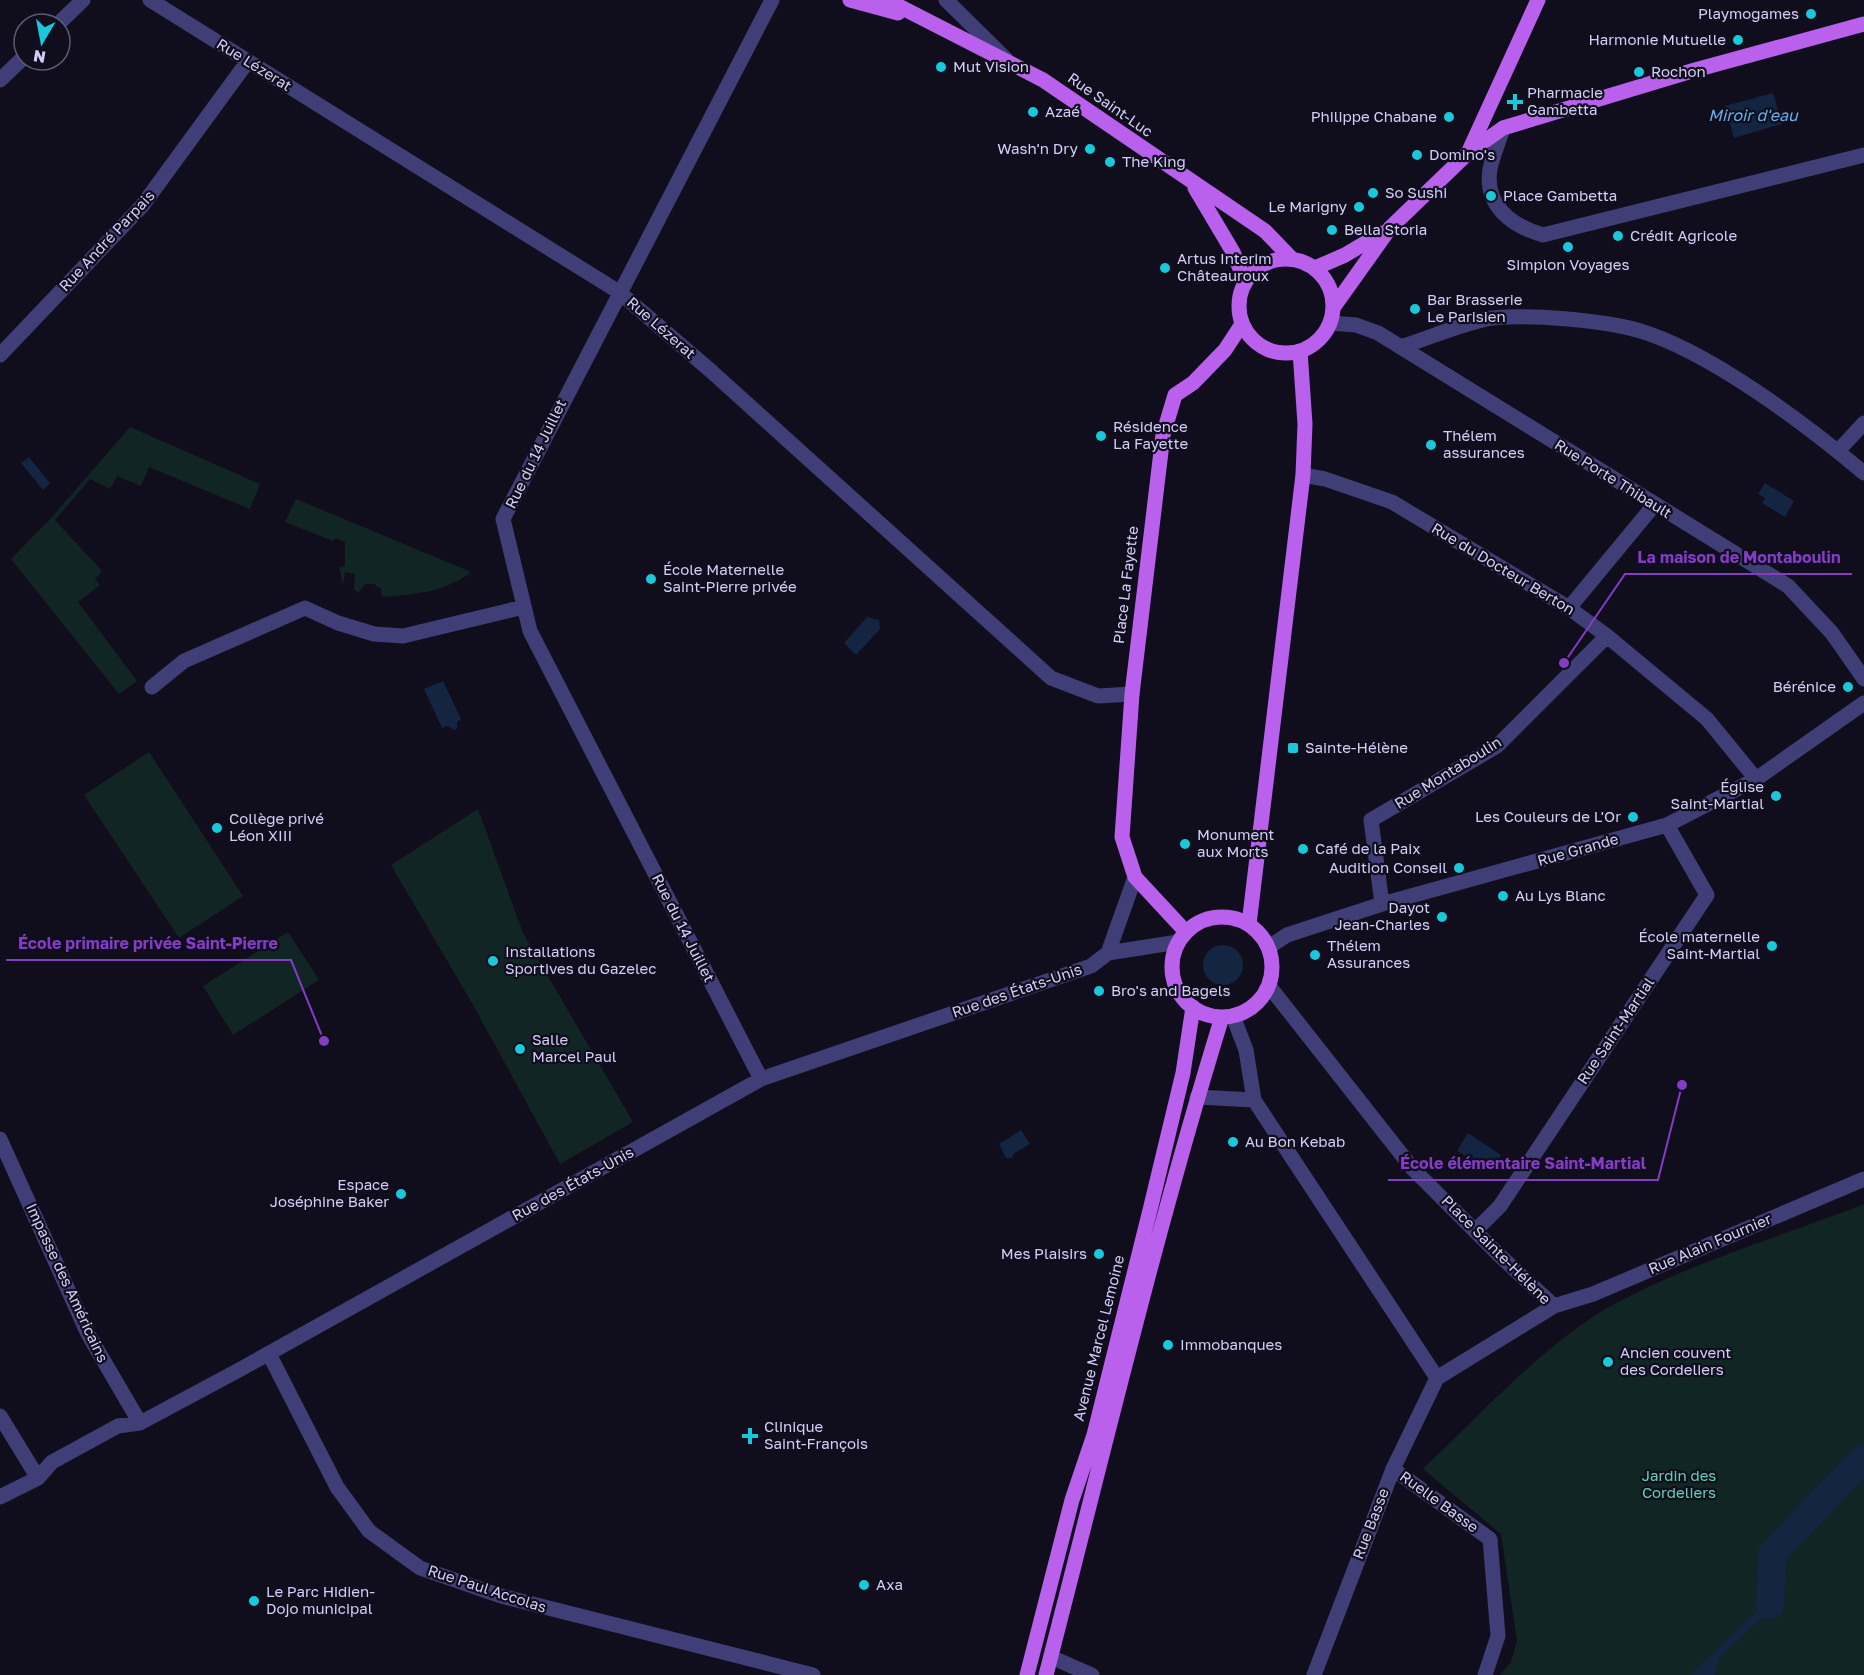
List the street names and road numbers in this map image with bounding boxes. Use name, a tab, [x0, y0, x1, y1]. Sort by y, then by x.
street label: Rue Lézerat	[214, 34, 295, 94]
street label: Rue Saint-Luc	[1065, 68, 1156, 140]
street label: Rue André Parpais	[55, 186, 158, 295]
street label: Rue Lézerat	[624, 293, 700, 362]
street label: Rue du 14 Juillet	[501, 396, 569, 511]
street label: Rue Porte Thibault	[1552, 435, 1675, 521]
street label: Rue du Docteur Berton	[1429, 518, 1578, 618]
street label: Place La Fayette	[1109, 525, 1141, 645]
street label: Rue Montaboulin	[1391, 732, 1504, 812]
street label: Rue Grande	[1535, 829, 1621, 869]
street label: Rue du 14 Juillet	[649, 870, 719, 985]
street label: Rue des États-Unis	[949, 959, 1084, 1021]
street label: Rue Saint-Martial	[1573, 974, 1658, 1087]
street label: Rue des États-Unis	[509, 1142, 637, 1224]
street label: Place Sainte-Hélène	[1438, 1191, 1555, 1308]
street label: Impasse des Américains	[23, 1200, 113, 1365]
street label: Rue Alain Fournier	[1645, 1209, 1774, 1277]
street label: Avenue Marcel Lemoine	[1069, 1253, 1127, 1423]
street label: Ruelle Basse	[1397, 1467, 1483, 1536]
street label: Rue Basse	[1348, 1485, 1392, 1562]
street label: Rue Paul Accolas	[426, 1560, 549, 1616]

